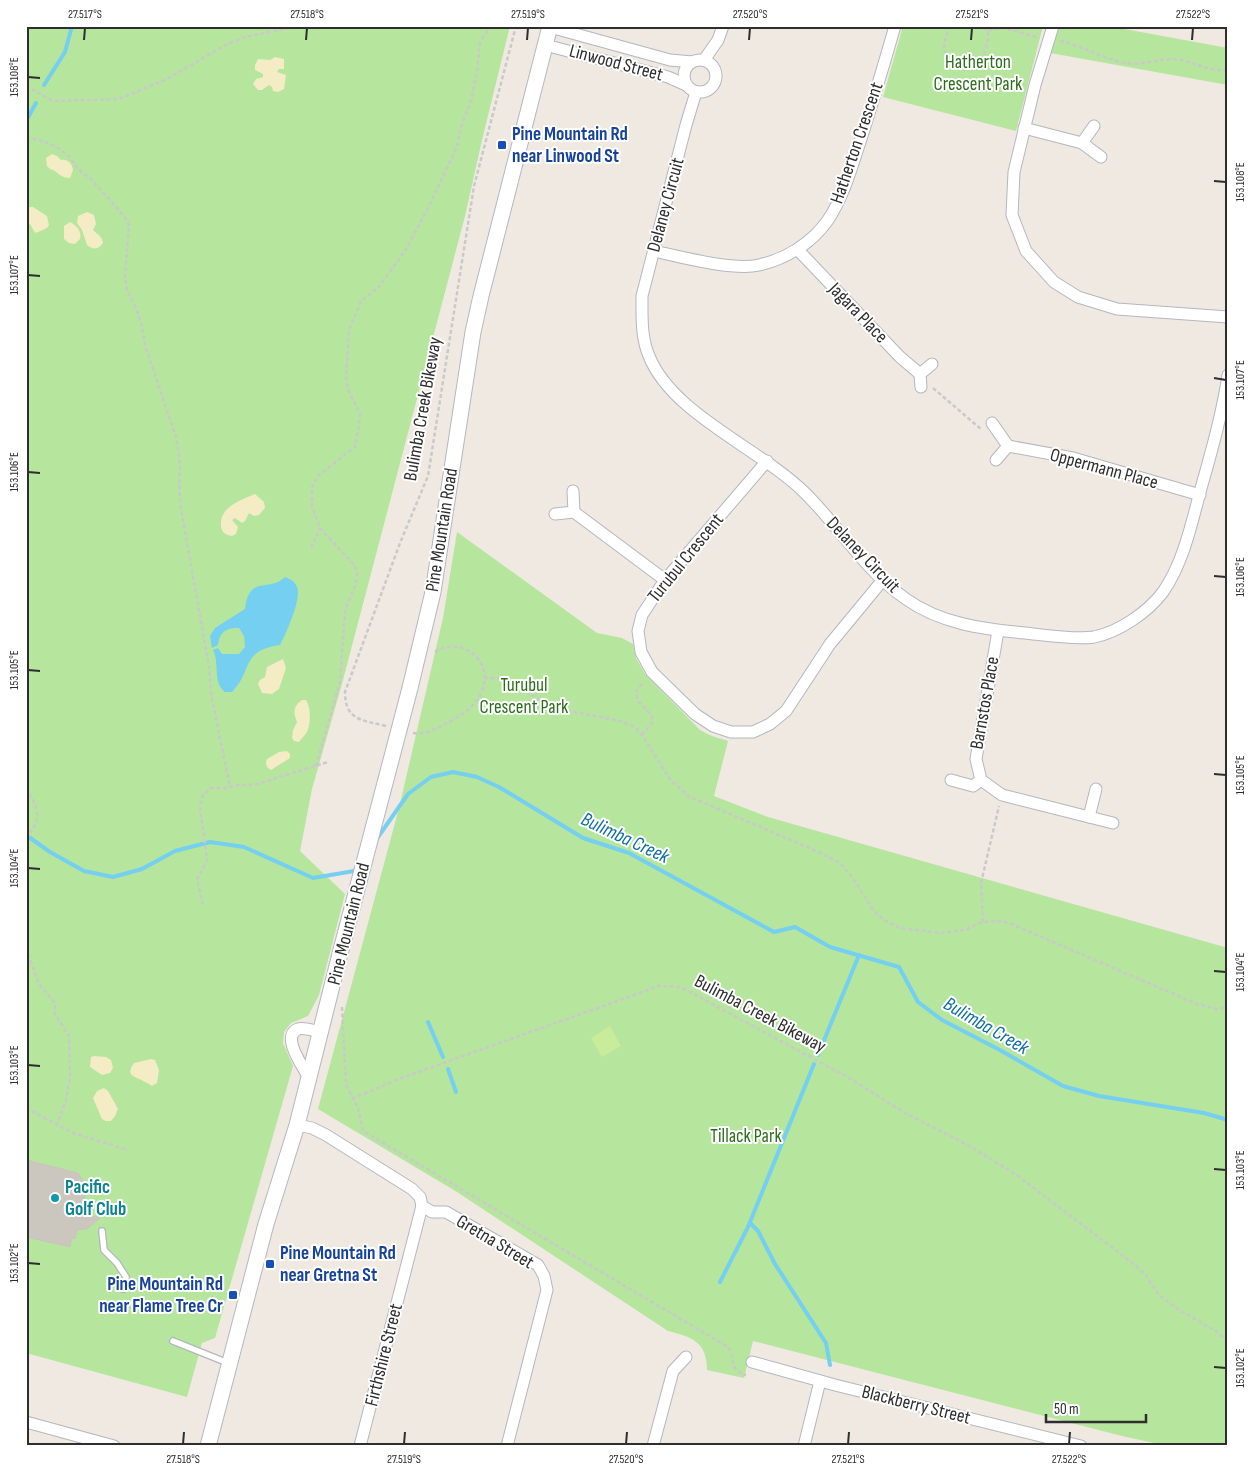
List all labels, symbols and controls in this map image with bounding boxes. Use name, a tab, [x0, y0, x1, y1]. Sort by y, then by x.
text: 27.517°S	[68, 7, 102, 22]
text: 27.518°S	[290, 7, 324, 22]
text: 27.519°S	[511, 7, 545, 22]
text: 27.520°S	[733, 7, 767, 22]
text: 27.521°S	[955, 7, 989, 22]
text: 27.522°S	[1176, 7, 1210, 22]
street label: Linwood Street	[567, 39, 666, 87]
park label: Hatherton Crescent Park	[934, 51, 1023, 96]
text: 153.108°E	[7, 57, 22, 97]
street label: Hatherton Crescent	[825, 79, 889, 207]
place label: Pine Mountain Rd near Linwood St	[512, 123, 628, 168]
marker: Pine Mountain Rd near Linwood St	[496, 139, 508, 151]
street label: Delaney Circuit	[642, 155, 690, 255]
text: 153.108°E	[1233, 162, 1248, 202]
text: 153.107°E	[7, 255, 22, 295]
street label: Jagara Place	[823, 277, 892, 348]
street label: Bulimba Creek Bikeway	[399, 335, 447, 483]
text: 153.107°E	[1233, 360, 1248, 400]
street label: Oppermann Place	[1047, 444, 1161, 494]
text: 153.106°E	[7, 452, 22, 492]
street label: Pine Mountain Road	[421, 466, 463, 594]
street label: Turubul Crescent	[643, 509, 729, 607]
street label: Delaney Circuit	[821, 512, 905, 598]
text: 153.106°E	[1233, 557, 1248, 597]
text: 153.105°E	[7, 650, 22, 690]
street label: Barnstos Place	[966, 655, 1004, 751]
park label: Turubul Crescent Park	[480, 674, 569, 719]
text: 153.105°E	[1233, 755, 1248, 795]
water label: Bulimba Creek	[577, 807, 673, 869]
text: 153.104°E	[7, 848, 22, 888]
street label: Pine Mountain Road	[323, 861, 375, 987]
text: 153.104°E	[1233, 952, 1248, 992]
street label: Bulimba Creek Bikeway	[690, 970, 830, 1059]
water label: Bulimba Creek	[939, 992, 1033, 1060]
text: 153.103°E	[7, 1045, 22, 1085]
park label: Tillack Park	[710, 1125, 782, 1148]
text: 153.103°E	[1233, 1150, 1248, 1190]
place label: Pacific Golf Club	[65, 1176, 126, 1221]
marker: Pacific Golf Club	[49, 1192, 61, 1204]
street label: Gretna Street	[452, 1210, 538, 1274]
place label: Pine Mountain Rd near Gretna St	[280, 1242, 396, 1287]
text: 153.102°E	[7, 1243, 22, 1283]
marker: Pine Mountain Rd near Gretna St	[264, 1258, 276, 1270]
place label: Pine Mountain Rd near Flame Tree Cr	[99, 1273, 223, 1318]
marker: Pine Mountain Rd near Flame Tree Cr	[227, 1289, 239, 1301]
street label: Firthshire Street	[360, 1301, 408, 1409]
text: 153.102°E	[1233, 1348, 1248, 1388]
street label: Blackberry Street	[859, 1380, 973, 1430]
scale bar	[1046, 1392, 1146, 1424]
text: 50 m	[1054, 1400, 1079, 1419]
text: 27.518°S	[166, 1452, 200, 1467]
text: 27.519°S	[387, 1452, 421, 1467]
text: 27.520°S	[609, 1452, 643, 1467]
text: 27.521°S	[831, 1452, 865, 1467]
text: 27.522°S	[1052, 1452, 1086, 1467]

